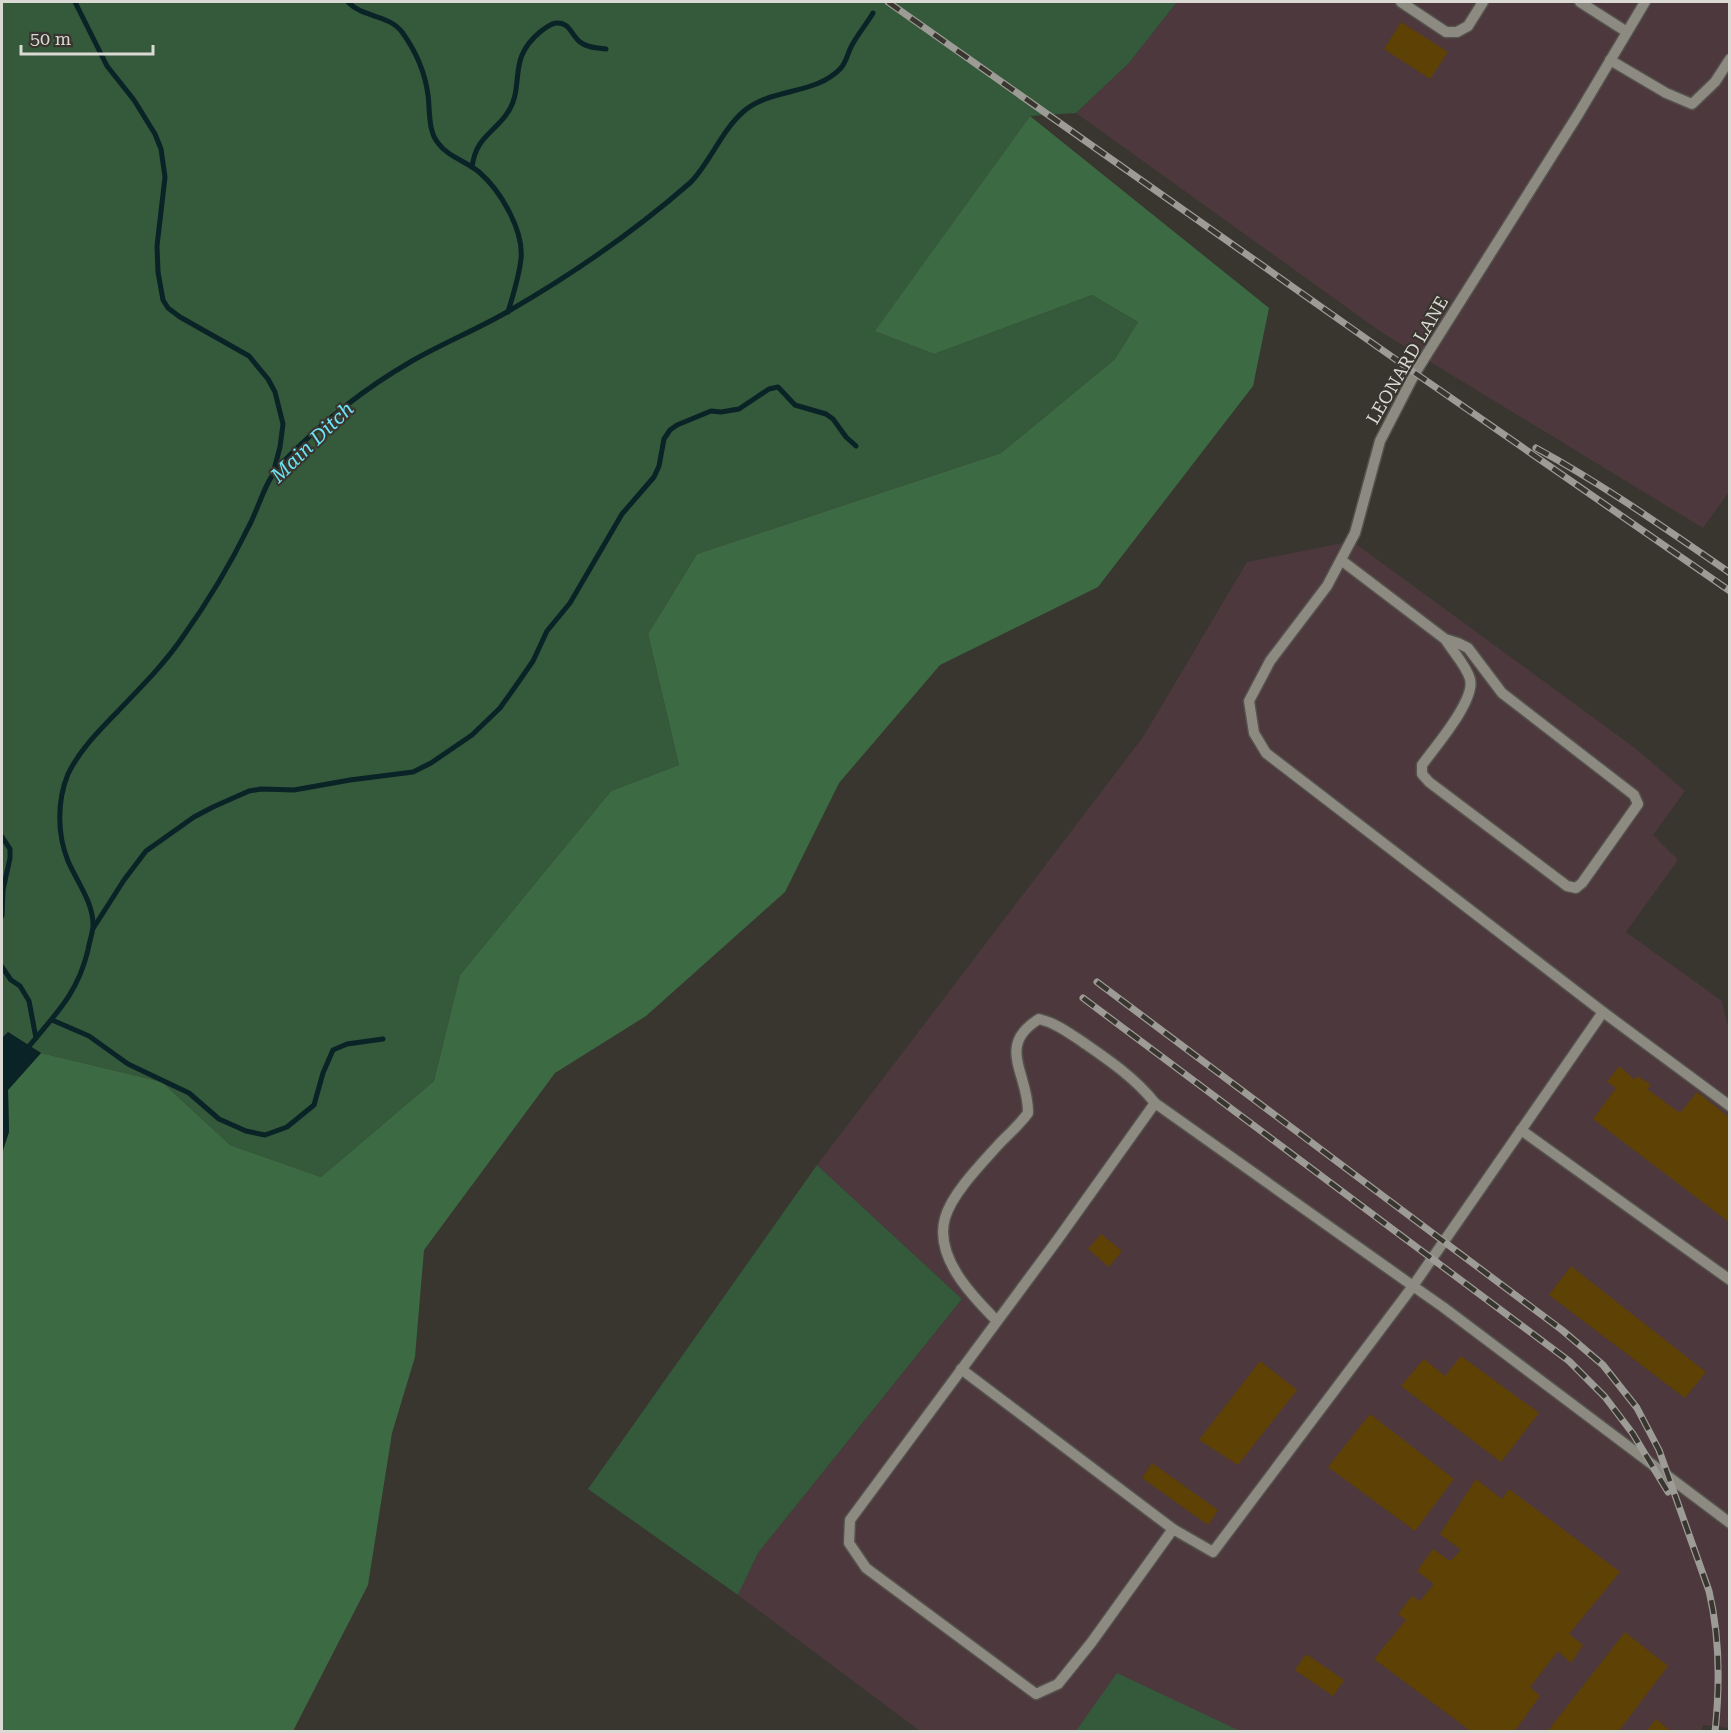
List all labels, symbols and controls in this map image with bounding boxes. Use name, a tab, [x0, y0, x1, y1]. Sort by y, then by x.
scale bar	[21, 18, 153, 56]
text: 50 m	[30, 28, 71, 49]
street label: LEONARD LANE	[1362, 292, 1452, 428]
water label: Main Ditch	[265, 397, 358, 488]

